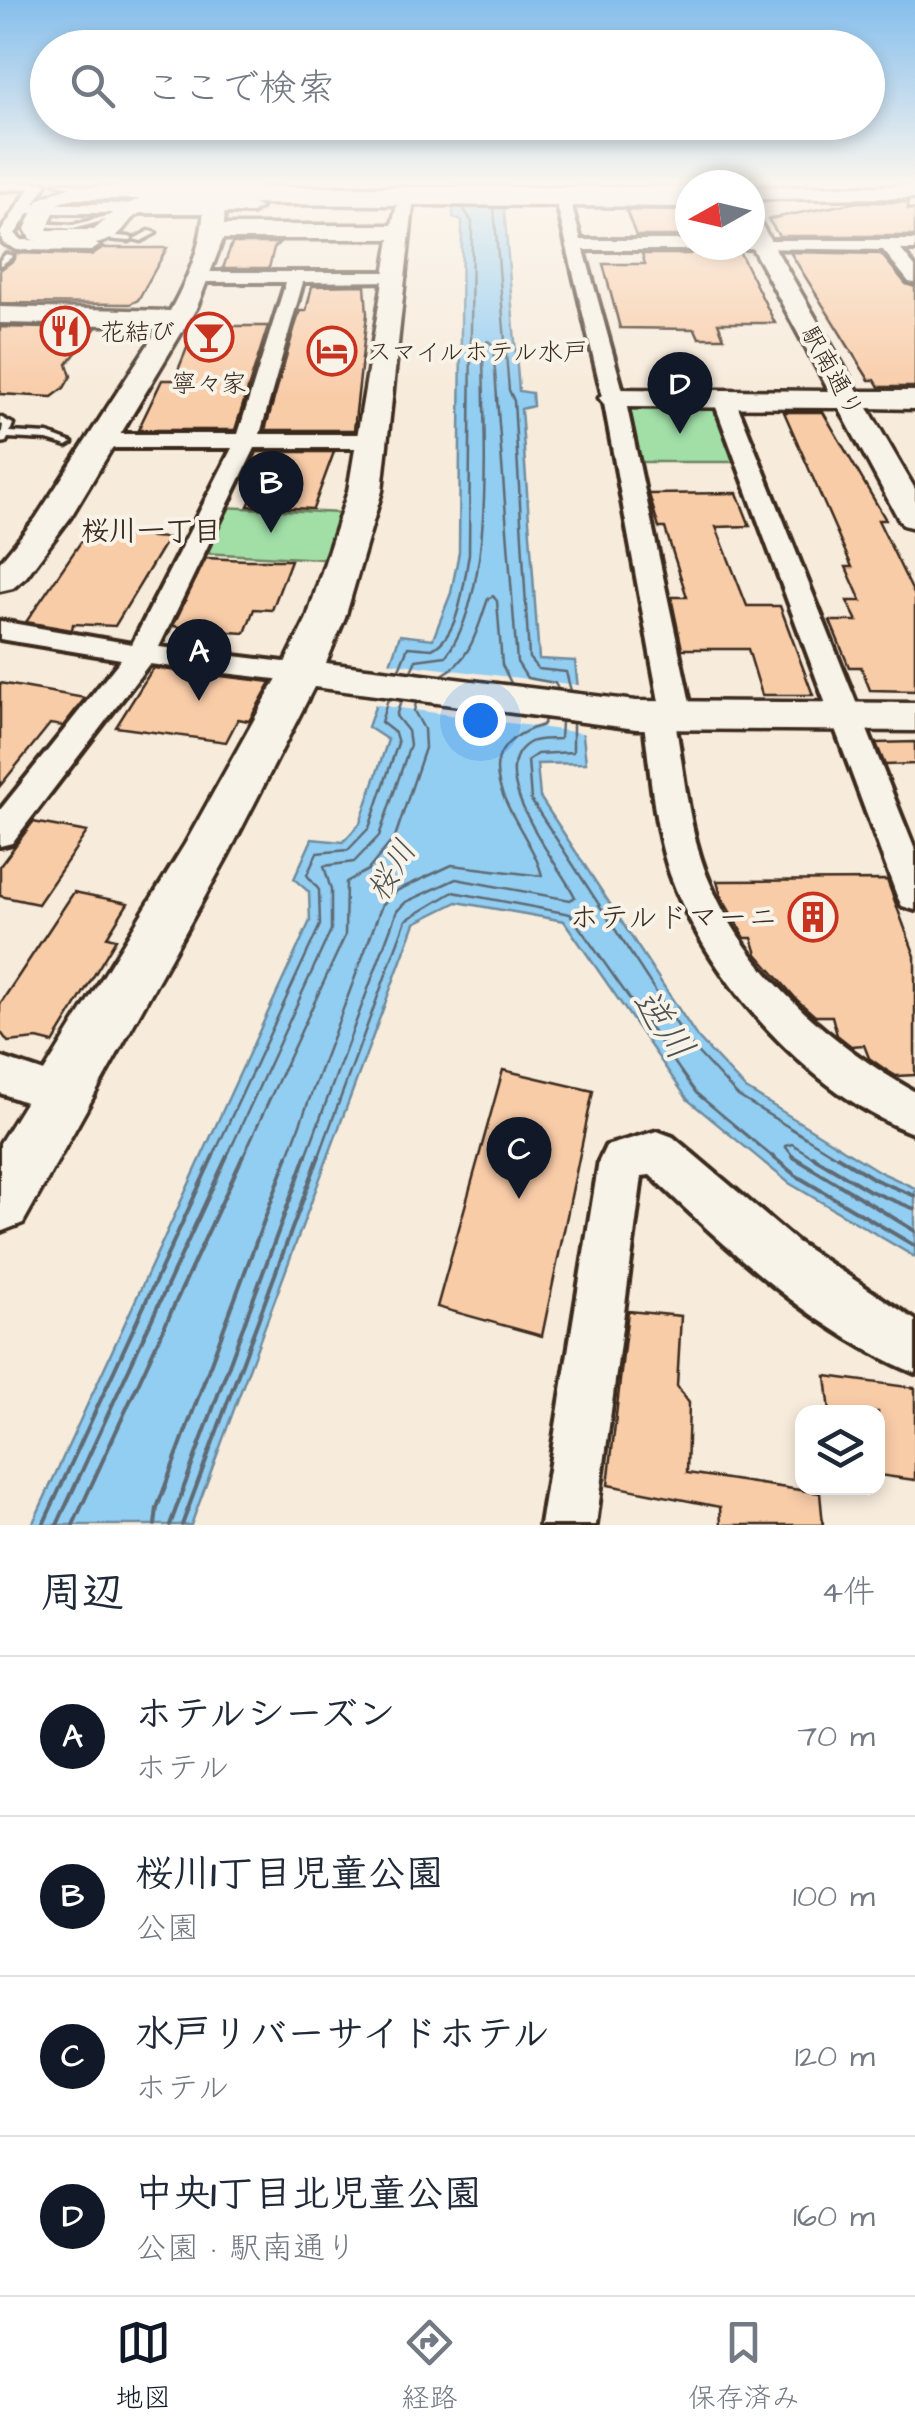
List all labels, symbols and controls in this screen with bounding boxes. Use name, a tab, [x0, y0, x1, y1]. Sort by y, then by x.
search box	[30, 30, 885, 140]
icon: search	[65, 58, 120, 113]
text: ここで検索	[145, 63, 335, 115]
north arrow	[675, 170, 765, 260]
restaurant icon: 花結び	[39, 305, 91, 357]
bar icon: 寧々家	[183, 311, 235, 363]
place label: 花結び	[100, 315, 175, 350]
street label: 駅南通り	[792, 320, 871, 424]
hotel icon: スマイルホテル水戸	[306, 325, 358, 377]
place label: スマイルホテル水戸	[367, 335, 588, 370]
pin: D	[648, 352, 712, 434]
place label: 寧々家	[171, 367, 247, 402]
pin: B	[238, 450, 304, 533]
district label: 桜川一丁目	[81, 512, 221, 551]
pin: A	[166, 618, 232, 701]
your location	[455, 695, 506, 746]
water label: 桜川	[357, 832, 428, 910]
building icon: ホテルドマーニ	[787, 891, 839, 943]
place label: ホテルドマーニ	[569, 897, 778, 939]
water label: 逆川	[619, 979, 705, 1071]
pin: C	[486, 1116, 552, 1199]
map controls	[795, 1405, 885, 1495]
button: layers	[795, 1405, 885, 1495]
text: 周辺	[40, 1565, 124, 1623]
text: 4件	[821, 1570, 875, 1615]
text: ホテルシーズン	[135, 1689, 396, 1741]
text: A	[62, 1714, 83, 1759]
text: 70 m	[797, 1714, 875, 1759]
text: ホテル	[135, 1746, 230, 1791]
text: 桜川1丁目児童公園	[135, 1849, 444, 1901]
text: B	[61, 1874, 84, 1919]
text: 100 m	[793, 1874, 875, 1919]
text: 公園	[135, 1906, 199, 1951]
text: 水戸リバーサイドホテル	[135, 2009, 550, 2061]
text: C	[61, 2034, 84, 2079]
text: 120 m	[795, 2034, 875, 2079]
text: ホテル	[135, 2066, 230, 2111]
text: 中央1丁目北児童公園	[135, 2169, 482, 2221]
text: D	[62, 2194, 83, 2239]
text: 160 m	[793, 2194, 875, 2239]
text: 公園 · 駅南通り	[135, 2226, 357, 2271]
tab: 地図	[115, 2315, 171, 2418]
tab: 経路	[401, 2315, 458, 2418]
tab: 保存済み	[688, 2315, 800, 2418]

